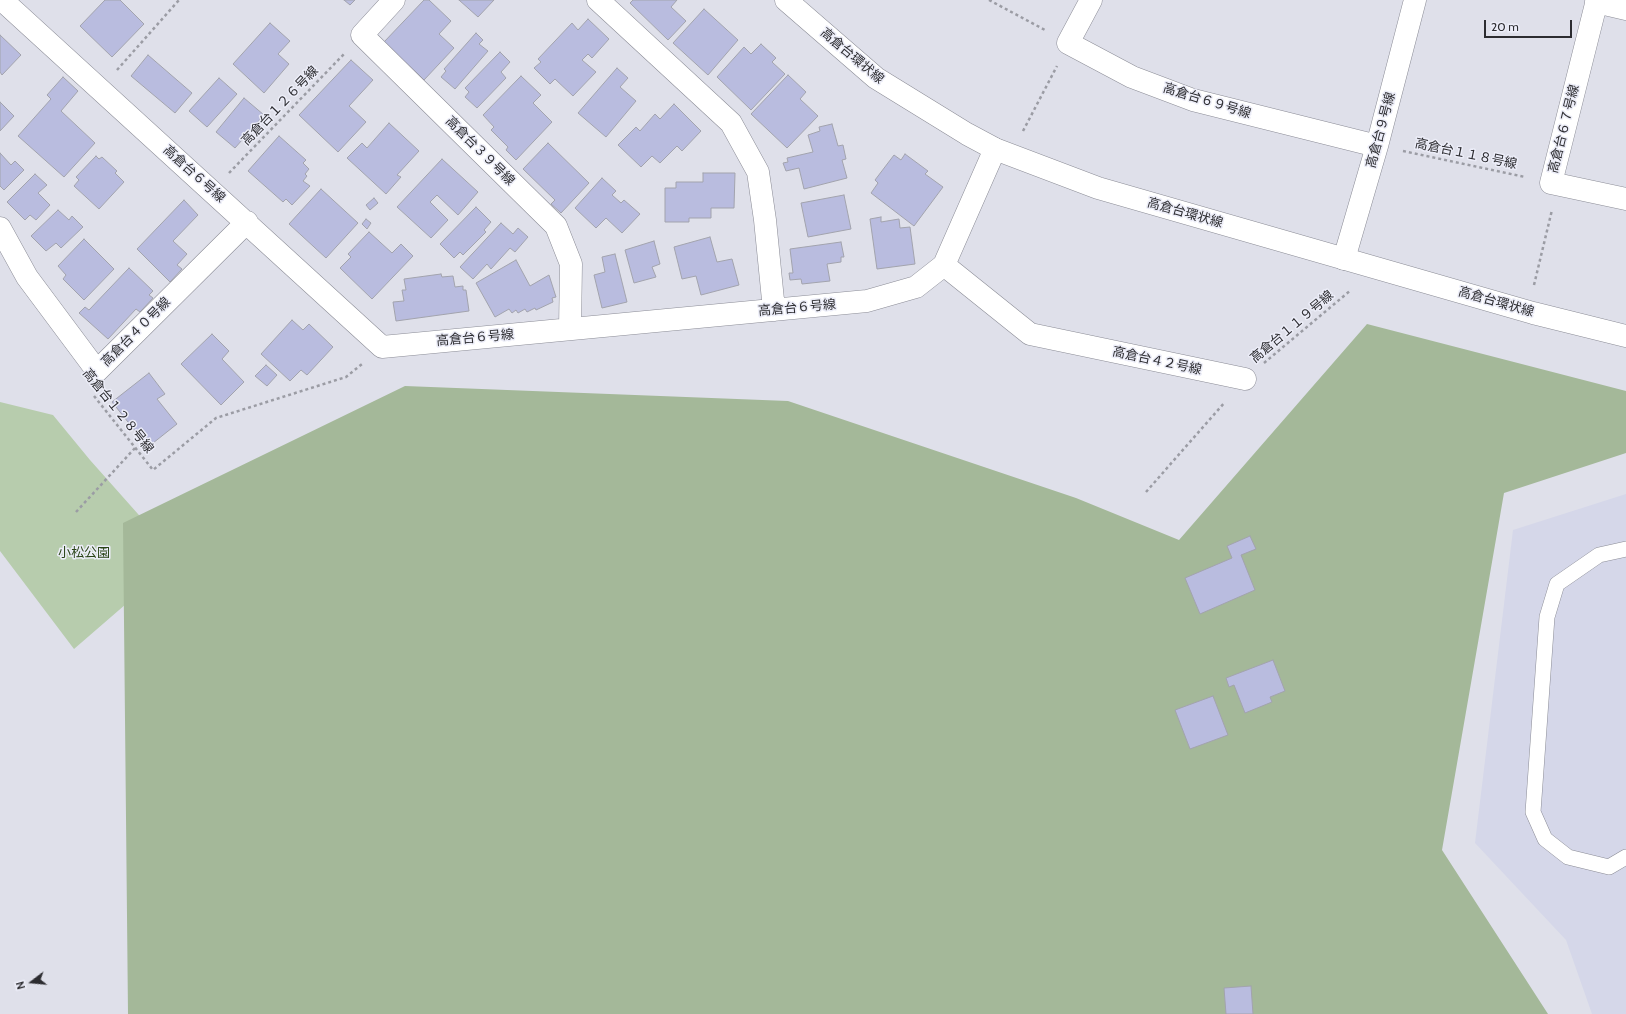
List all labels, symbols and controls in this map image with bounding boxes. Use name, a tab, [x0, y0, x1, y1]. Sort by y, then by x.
scale bar	[1486, 12, 1574, 38]
text: 20 m	[1491, 19, 1519, 34]
street label: 高倉台環状線	[817, 25, 887, 87]
street label: 高倉台１２６号線	[238, 63, 322, 149]
street label: 高倉台６９号線	[1161, 80, 1253, 122]
street label: 高倉台６７号線	[1545, 83, 1583, 175]
street label: 高倉台９号線	[1363, 90, 1399, 170]
street label: 高倉台３９号線	[442, 113, 518, 189]
street label: 高倉台１１８号線	[1414, 136, 1518, 172]
street label: 高倉台６号線	[160, 142, 228, 206]
street label: 高倉台環状線	[1145, 195, 1225, 231]
street label: 高倉台環状線	[1456, 284, 1536, 320]
street label: 高倉台１１９号線	[1247, 288, 1337, 366]
street label: 高倉台４０号線	[98, 294, 174, 370]
street label: 高倉台６号線	[757, 297, 837, 319]
street label: 高倉台６号線	[435, 327, 515, 349]
street label: 高倉台４２号線	[1111, 344, 1203, 378]
street label: 高倉台１２８号線	[79, 366, 157, 456]
park label: 小松公園	[58, 545, 110, 561]
north arrow	[12, 962, 52, 1002]
text: N	[13, 980, 28, 991]

